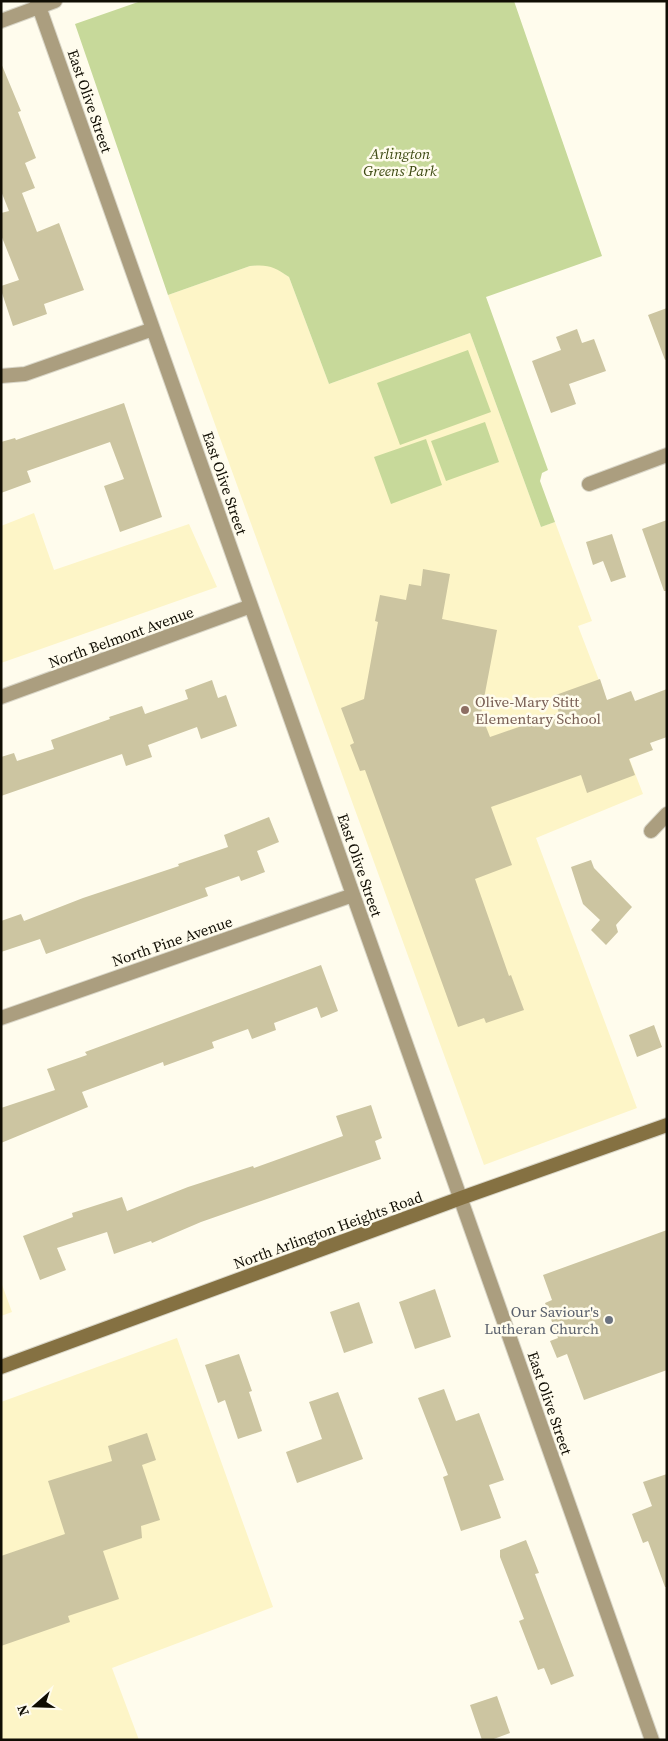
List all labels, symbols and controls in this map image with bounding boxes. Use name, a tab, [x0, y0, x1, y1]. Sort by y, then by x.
street label: East Olive Street	[62, 46, 118, 156]
park label: Arlington Greens Park	[363, 143, 438, 181]
street label: East Olive Street	[197, 428, 253, 538]
street label: North Belmont Avenue	[46, 601, 197, 673]
place label: Olive-Mary Stitt Elementary School	[475, 691, 602, 729]
marker: Olive-Mary Stitt Elementary School	[459, 704, 471, 716]
street label: East Olive Street	[332, 810, 388, 920]
street label: North Pine Avenue	[109, 910, 235, 971]
street label: North Arlington Heights Road	[231, 1186, 426, 1274]
place label: Our Saviour's Lutheran Church	[484, 1301, 599, 1339]
marker: Our Saviour's Lutheran Church	[603, 1314, 615, 1326]
street label: East Olive Street	[522, 1348, 578, 1458]
north arrow	[10, 1681, 60, 1731]
text: N	[12, 1702, 34, 1719]

